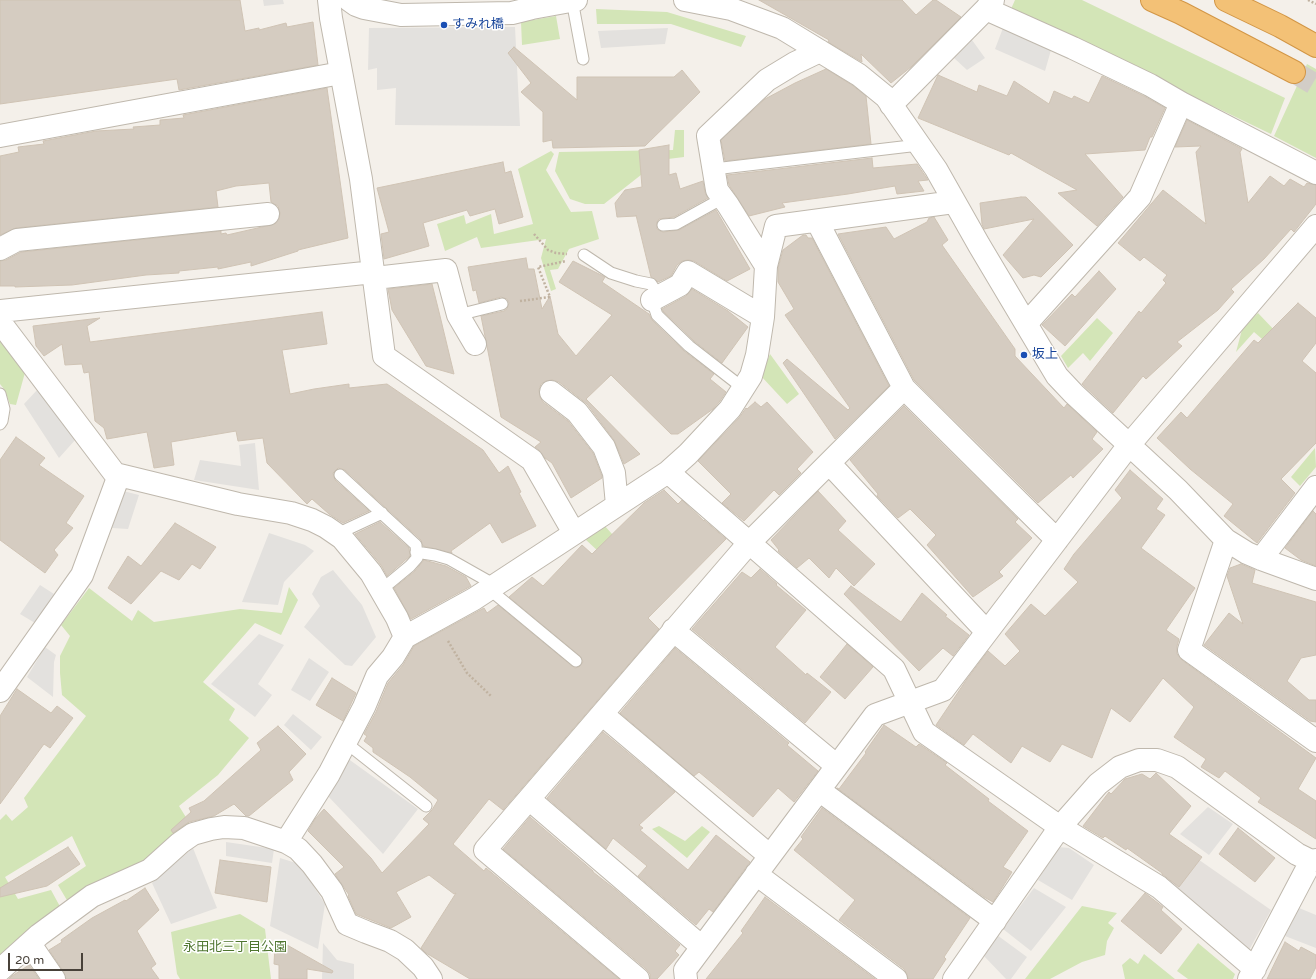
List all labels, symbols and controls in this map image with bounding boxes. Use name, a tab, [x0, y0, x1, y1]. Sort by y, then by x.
place label: すみれ橋	[452, 17, 504, 33]
marker: すみれ橋	[439, 20, 449, 30]
place label: 坂上	[1032, 347, 1058, 363]
marker: 坂上	[1019, 350, 1029, 360]
park label: 永田北三丁目公園	[183, 940, 287, 956]
scale bar	[10, 945, 85, 971]
text: 20 m	[15, 953, 44, 967]

